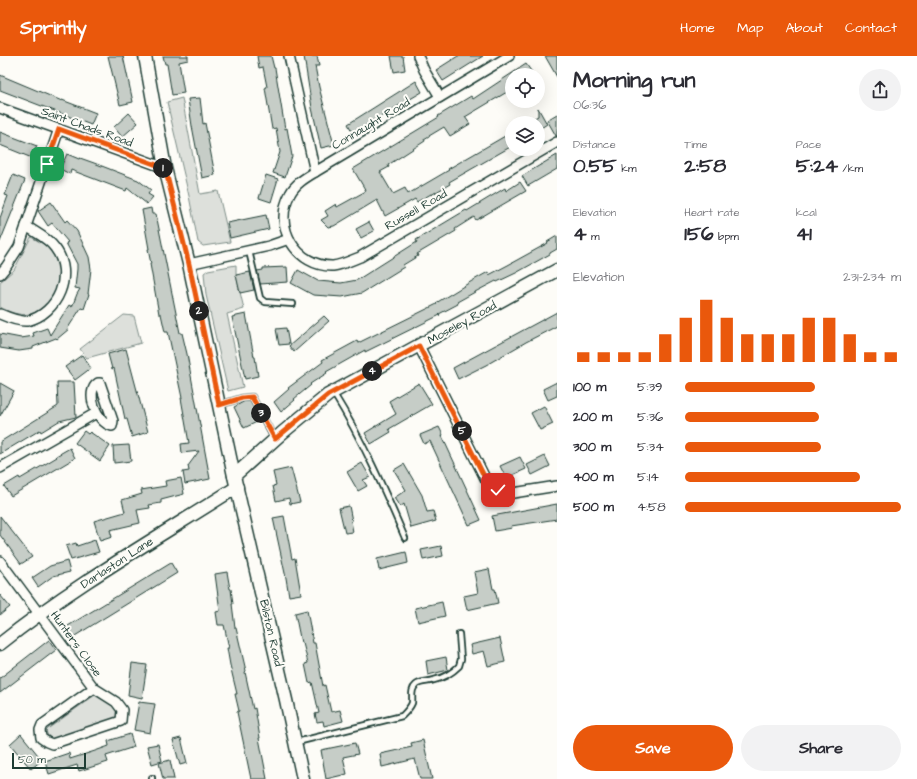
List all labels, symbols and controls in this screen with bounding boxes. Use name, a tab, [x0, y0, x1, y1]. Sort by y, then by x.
text: Sprintly	[20, 15, 87, 42]
text: Home	[680, 18, 715, 38]
text: Map	[737, 18, 763, 38]
text: About	[785, 18, 823, 38]
text: Contact	[845, 18, 897, 38]
text: Morning run	[573, 65, 696, 96]
map controls	[505, 68, 545, 156]
button: locate	[505, 68, 545, 108]
button: share	[859, 69, 901, 111]
street label: Connaught Road	[329, 94, 414, 155]
text: 06:36	[573, 96, 606, 114]
street label: Saint Chads Road	[39, 103, 135, 151]
button: layers	[505, 116, 545, 156]
text: Distance	[573, 137, 616, 152]
text: Time	[684, 137, 707, 152]
text: Pace	[796, 137, 821, 152]
pin	[30, 147, 64, 181]
text: 0.55	[573, 152, 617, 180]
text: 2:58	[684, 152, 726, 180]
text: 5:24	[796, 152, 838, 180]
icon: arrive	[36, 153, 58, 175]
pin: 1	[153, 158, 173, 178]
text: 1	[162, 160, 164, 175]
text: km	[617, 161, 636, 176]
text: /km	[838, 161, 863, 176]
street label: Russell Road	[382, 185, 450, 235]
text: Elevation	[573, 205, 616, 220]
text: Heart rate	[684, 205, 740, 220]
text: kcal	[796, 205, 817, 220]
text: 4	[573, 220, 587, 248]
text: 156	[684, 220, 714, 248]
text: 41	[796, 220, 812, 248]
text: m	[587, 229, 600, 244]
text: bpm	[714, 229, 739, 244]
text: Elevation	[573, 268, 624, 286]
text: 231–234 m	[843, 268, 901, 286]
street label: Moseley Road	[424, 297, 500, 350]
pin: 2	[189, 301, 209, 321]
text: 2	[196, 303, 202, 318]
pin: 4	[362, 361, 382, 381]
text: 4	[368, 363, 376, 378]
text: 100 m	[573, 378, 606, 396]
text: 5:39	[637, 378, 662, 396]
pin: 3	[251, 403, 271, 423]
text: 3	[258, 405, 264, 420]
text: 200 m	[573, 408, 612, 426]
text: 5:36	[637, 408, 663, 426]
pin: 5	[452, 421, 472, 441]
text: 5	[458, 423, 466, 438]
text: 300 m	[573, 438, 611, 456]
text: 5:34	[637, 438, 664, 456]
text: 400 m	[573, 468, 614, 486]
text: 5:14	[637, 468, 659, 486]
pin	[481, 473, 515, 507]
icon: check	[487, 479, 509, 501]
text: 500 m	[573, 498, 614, 516]
text: 4:58	[637, 498, 666, 516]
street label: Darlaston Lane	[77, 533, 157, 593]
street label: Bilston Road	[255, 598, 287, 668]
street label: Hunters Close	[46, 608, 106, 681]
button: Save	[573, 725, 733, 771]
button: Share	[741, 725, 901, 771]
scale bar	[12, 751, 86, 770]
text: 50 m	[18, 752, 46, 767]

